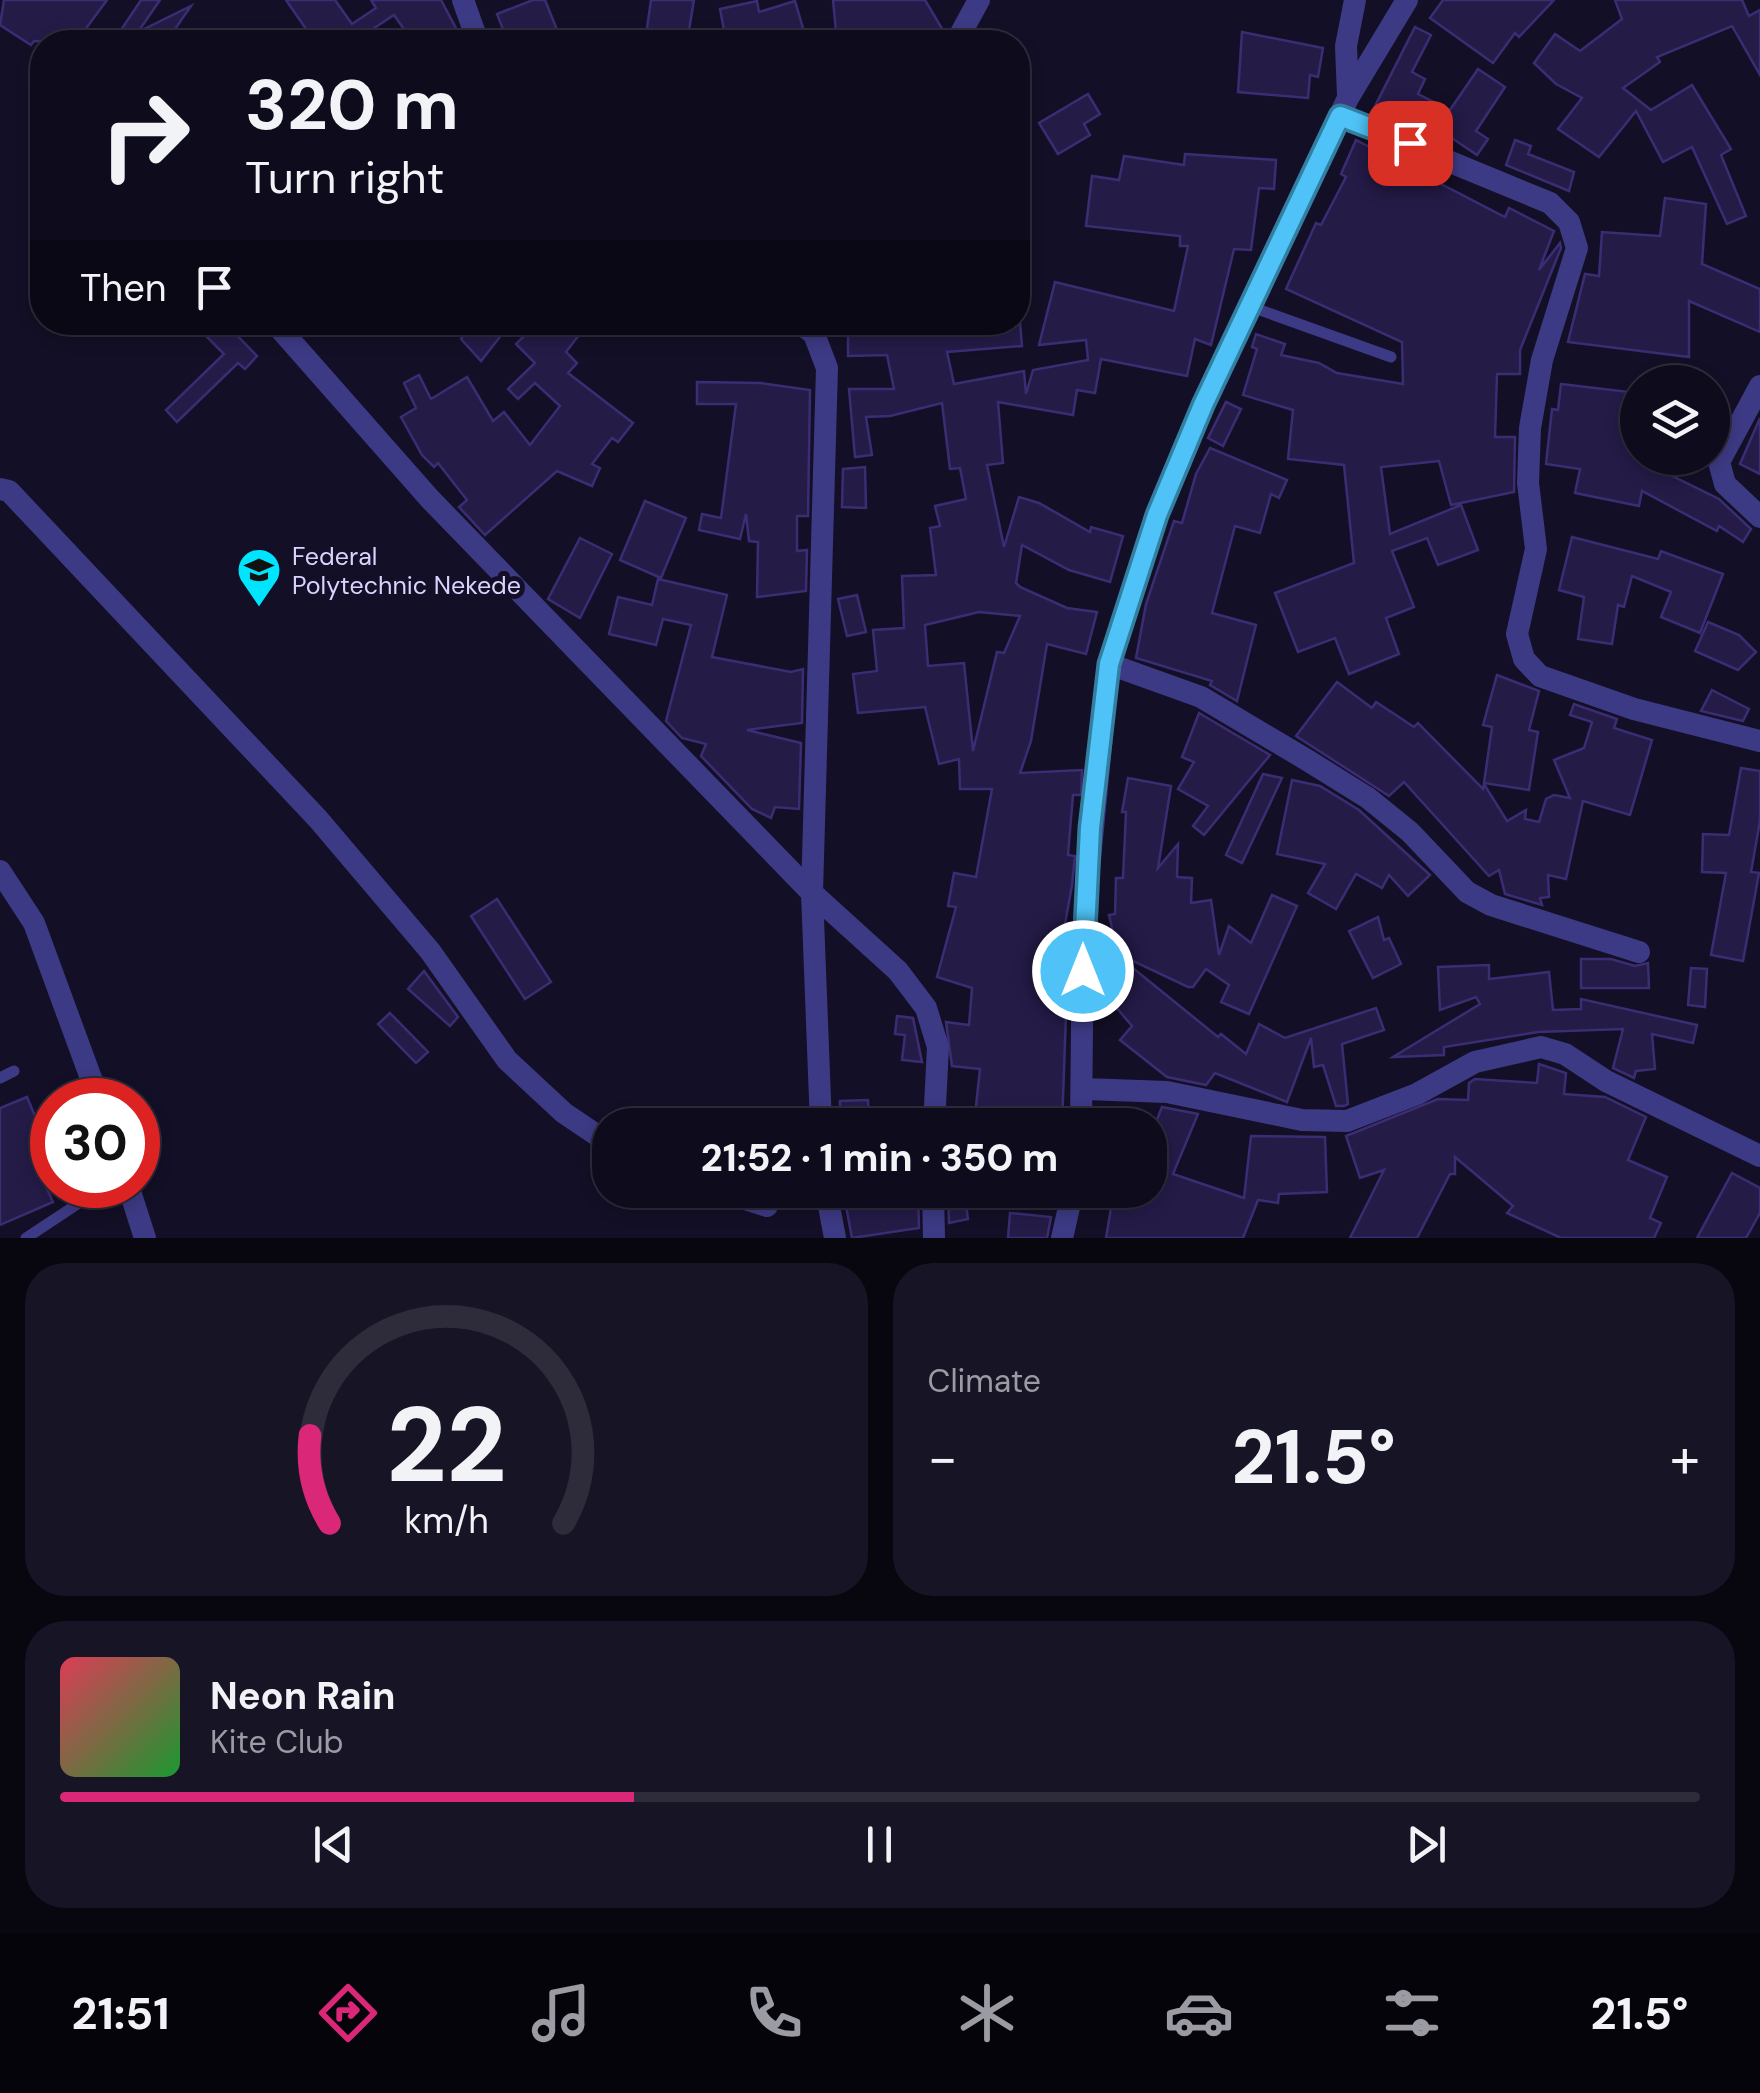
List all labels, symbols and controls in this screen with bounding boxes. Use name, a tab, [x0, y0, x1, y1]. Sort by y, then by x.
text: 320 m	[245, 60, 459, 151]
icon: right	[80, 70, 210, 200]
pin	[1368, 101, 1453, 186]
icon: arrive	[1383, 116, 1438, 171]
text: Turn right	[245, 148, 444, 207]
icon: arrive	[187, 260, 242, 315]
text: Then	[80, 263, 167, 313]
map controls	[1620, 365, 1730, 475]
button: layers	[1620, 365, 1730, 475]
place label: Federal Polytechnic Nekede	[292, 540, 521, 602]
school or university icon: Federal Polytechnic Nekede	[236, 547, 282, 608]
position arrow	[1031, 919, 1135, 1023]
speed limit sign: 30	[30, 1078, 160, 1208]
text: 21:52 · 1 min · 350 m	[701, 1133, 1058, 1183]
text: Climate	[928, 1360, 1041, 1402]
text: 22	[386, 1378, 506, 1513]
text: 21.5°	[1232, 1409, 1396, 1506]
text: −	[928, 1422, 958, 1494]
text: +	[1670, 1422, 1700, 1494]
text: km/h	[404, 1498, 488, 1544]
text: Neon Rain	[210, 1671, 395, 1721]
text: Kite Club	[210, 1721, 344, 1763]
icon: previous	[306, 1817, 361, 1872]
icon: pause	[852, 1817, 907, 1872]
icon: next	[1399, 1817, 1454, 1872]
icon: directions	[313, 1978, 383, 2048]
icon: music	[526, 1978, 596, 2048]
icon: phone	[739, 1978, 809, 2048]
icon: climate	[952, 1978, 1022, 2048]
icon: car	[1164, 1978, 1234, 2048]
icon: filters	[1377, 1978, 1447, 2048]
text: 21:51	[71, 1984, 170, 2043]
text: 21.5°	[1590, 1984, 1688, 2043]

